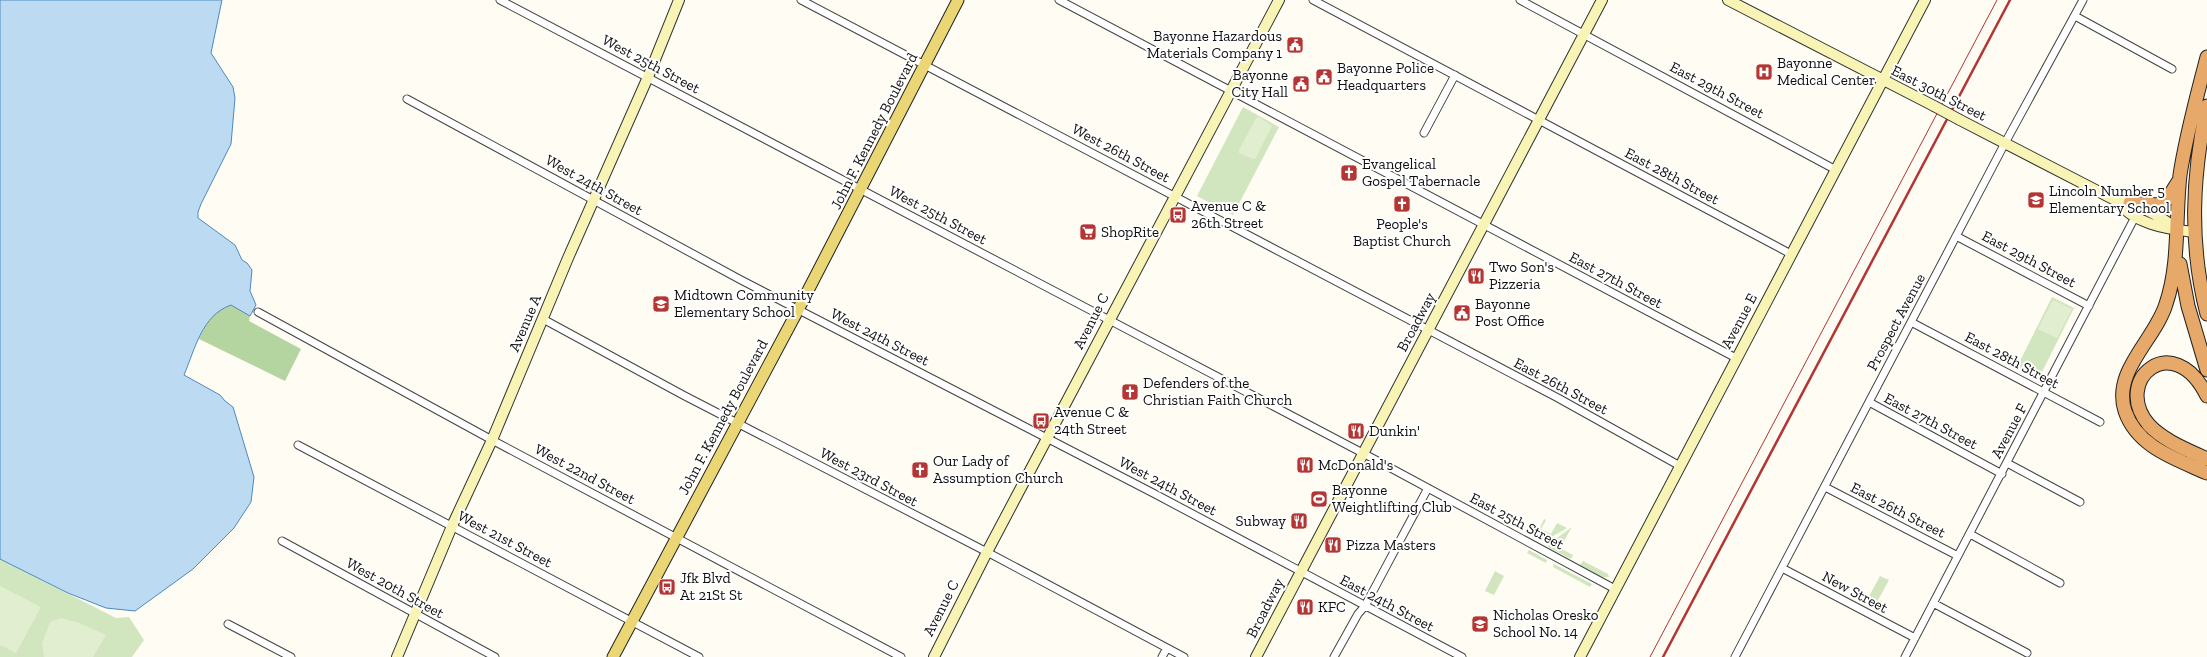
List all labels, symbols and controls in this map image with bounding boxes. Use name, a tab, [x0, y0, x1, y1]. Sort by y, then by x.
place label: Bayonne Hazardous Materials Company 1	[1147, 27, 1282, 62]
street label: West 25th Street	[599, 31, 703, 98]
public building icon: Bayonne Hazardous Materials Company 1	[1285, 35, 1305, 55]
street label: John F. Kennedy Boulevard	[827, 49, 922, 212]
place label: Bayonne Medical Center	[1777, 54, 1875, 89]
street label: East 29th Street	[1667, 58, 1768, 123]
place label: Bayonne Police Headquarters	[1337, 59, 1434, 94]
street label: East 30th Street	[1888, 61, 1990, 125]
hospital icon: Bayonne Medical Center	[1754, 62, 1774, 82]
place label: Bayonne City Hall	[1231, 66, 1288, 101]
public building icon: Bayonne Police Headquarters	[1314, 67, 1334, 87]
public building icon: Bayonne City Hall	[1291, 74, 1311, 94]
street label: West 26th Street	[1069, 120, 1173, 187]
street label: East 28th Street	[1622, 144, 1723, 209]
street label: West 24th Street	[542, 151, 646, 219]
place label: Evangelical Gospel Tabernacle	[1362, 155, 1480, 190]
church icon: Evangelical Gospel Tabernacle	[1339, 163, 1359, 183]
street label: West 25th Street	[886, 182, 990, 249]
place label: Lincoln Number 5 Elementary School	[2049, 182, 2170, 217]
school or university icon: Lincoln Number 5 Elementary School	[2026, 190, 2046, 210]
church icon: People's Baptist Church	[1392, 194, 1412, 214]
place label: Avenue C & 26th Street	[1191, 197, 1266, 232]
bus stop icon: Avenue C & 26th Street	[1168, 205, 1188, 225]
place label: People's Baptist Church	[1353, 215, 1452, 250]
supermarket icon: ShopRite	[1078, 222, 1098, 242]
place label: ShopRite	[1101, 223, 1159, 241]
street label: East 29th Street	[1979, 227, 2080, 292]
street label: East 27th Street	[1566, 248, 1666, 312]
place label: Two Son's Pizzeria	[1489, 258, 1554, 293]
restaurant icon: Two Son's Pizzeria	[1466, 266, 1486, 286]
street label: Prospect Avenue	[1863, 270, 1929, 374]
place label: Midtown Community Elementary School	[674, 286, 814, 321]
street label: Broadway	[1393, 289, 1439, 355]
street label: Avenue C	[1069, 290, 1113, 352]
street label: Avenue E	[1717, 290, 1761, 352]
street label: Avenue A	[505, 292, 545, 354]
school or university icon: Midtown Community Elementary School	[651, 294, 671, 314]
place label: Bayonne Post Office	[1475, 295, 1544, 330]
public building icon: Bayonne Post Office	[1452, 303, 1472, 323]
street label: West 24th Street	[828, 304, 933, 370]
street label: East 28th Street	[1962, 328, 2063, 393]
street label: John F. Kennedy Boulevard	[674, 336, 772, 498]
street label: East 26th Street	[1511, 354, 1612, 419]
place label: Defenders of the Christian Faith Church	[1143, 374, 1293, 409]
church icon: Defenders of the Christian Faith Church	[1120, 382, 1140, 402]
street label: East 27th Street	[1881, 389, 1981, 453]
street label: Avenue F	[1987, 400, 2031, 461]
place label: Avenue C & 24th Street	[1054, 403, 1129, 438]
bus stop icon: Avenue C & 24th Street	[1031, 411, 1051, 431]
restaurant icon: Dunkin'	[1346, 421, 1366, 441]
place label: Dunkin'	[1369, 422, 1420, 440]
street label: West 22nd Street	[532, 440, 639, 508]
street label: West 23rd Street	[817, 444, 921, 511]
place label: Our Lady of Assumption Church	[933, 452, 1064, 487]
street label: West 24th Street	[1116, 453, 1220, 520]
restaurant icon: McDonald's	[1295, 455, 1315, 475]
place label: McDonald's	[1318, 456, 1393, 474]
church icon: Our Lady of Assumption Church	[910, 460, 930, 480]
street label: East 26th Street	[1848, 478, 1949, 542]
place label: Bayonne Weightlifting Club	[1332, 481, 1452, 516]
sports icon: Bayonne Weightlifting Club	[1309, 489, 1329, 509]
street label: East 25th Street	[1467, 489, 1567, 554]
street label: West 21st Street	[455, 507, 556, 572]
restaurant icon: Subway	[1289, 511, 1309, 531]
place label: Subway	[1236, 512, 1286, 530]
restaurant icon: Pizza Masters	[1323, 535, 1343, 555]
place label: Pizza Masters	[1346, 536, 1436, 554]
street label: West 20th Street	[343, 554, 447, 623]
street label: New Street	[1819, 567, 1891, 617]
place label: Jfk Blvd At 21St St	[680, 569, 743, 604]
street label: East 24th Street	[1337, 571, 1438, 636]
street label: Broadway	[1242, 575, 1288, 641]
bus stop icon: Jfk Blvd At 21St St	[657, 577, 677, 597]
street label: Avenue C	[919, 577, 963, 639]
restaurant icon: KFC	[1295, 597, 1315, 617]
place label: KFC	[1318, 598, 1346, 616]
place label: Nicholas Oresko School No. 14	[1493, 606, 1599, 641]
school or university icon: Nicholas Oresko School No. 14	[1470, 614, 1490, 634]

